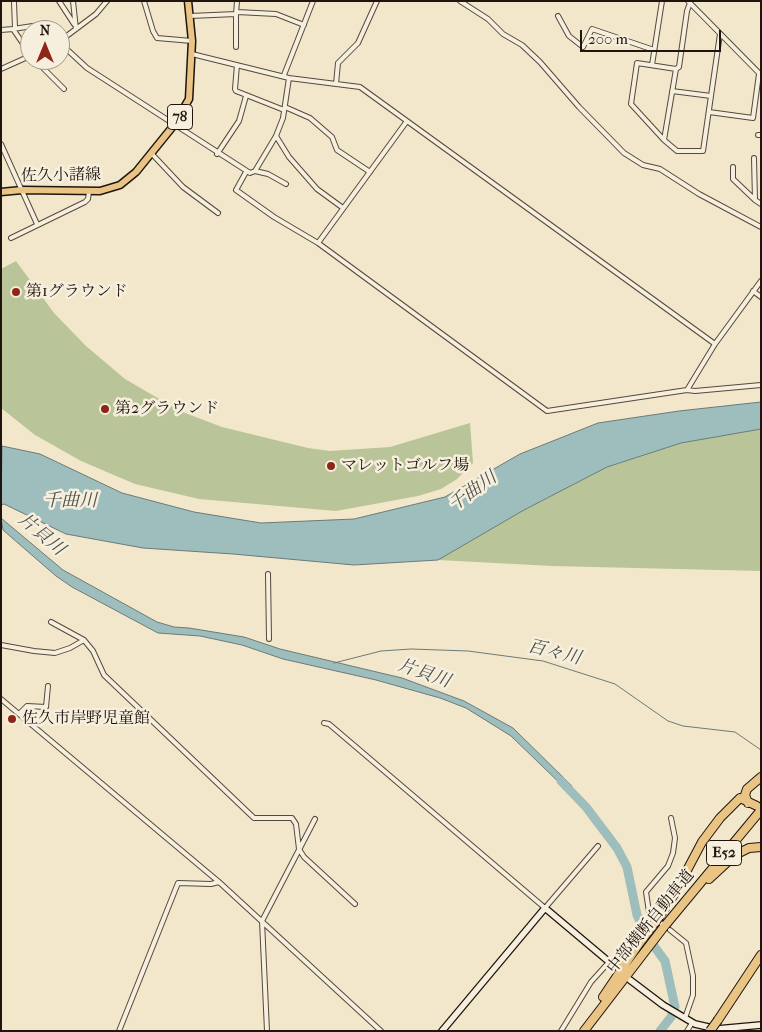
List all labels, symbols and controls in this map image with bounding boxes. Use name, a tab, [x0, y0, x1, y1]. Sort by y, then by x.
north arrow	[20, 20, 70, 70]
scale bar	[582, 20, 723, 52]
text: N	[40, 22, 50, 39]
text: 200 m	[588, 30, 628, 48]
road number: 78	[168, 104, 192, 130]
street label: 佐久小諸線	[21, 166, 101, 186]
place label: 第1グラウンド	[26, 282, 128, 302]
marker: 第1グラウンド	[10, 286, 22, 298]
place label: 第2グラウンド	[115, 399, 219, 419]
marker: 第2グラウンド	[99, 403, 111, 415]
place label: マレットゴルフ場	[341, 456, 469, 476]
marker: マレットゴルフ場	[325, 460, 337, 472]
water label: 千曲川	[445, 467, 501, 517]
water label: 千曲川	[43, 491, 97, 513]
water label: 片貝川	[13, 509, 69, 561]
water label: 百々川	[525, 636, 583, 670]
water label: 片貝川	[395, 655, 453, 693]
place label: 佐久市岸野児童館	[22, 709, 150, 729]
marker: 佐久市岸野児童館	[6, 713, 18, 725]
road number: E52	[706, 840, 742, 866]
street label: 中部横断自動車道	[603, 866, 699, 978]

